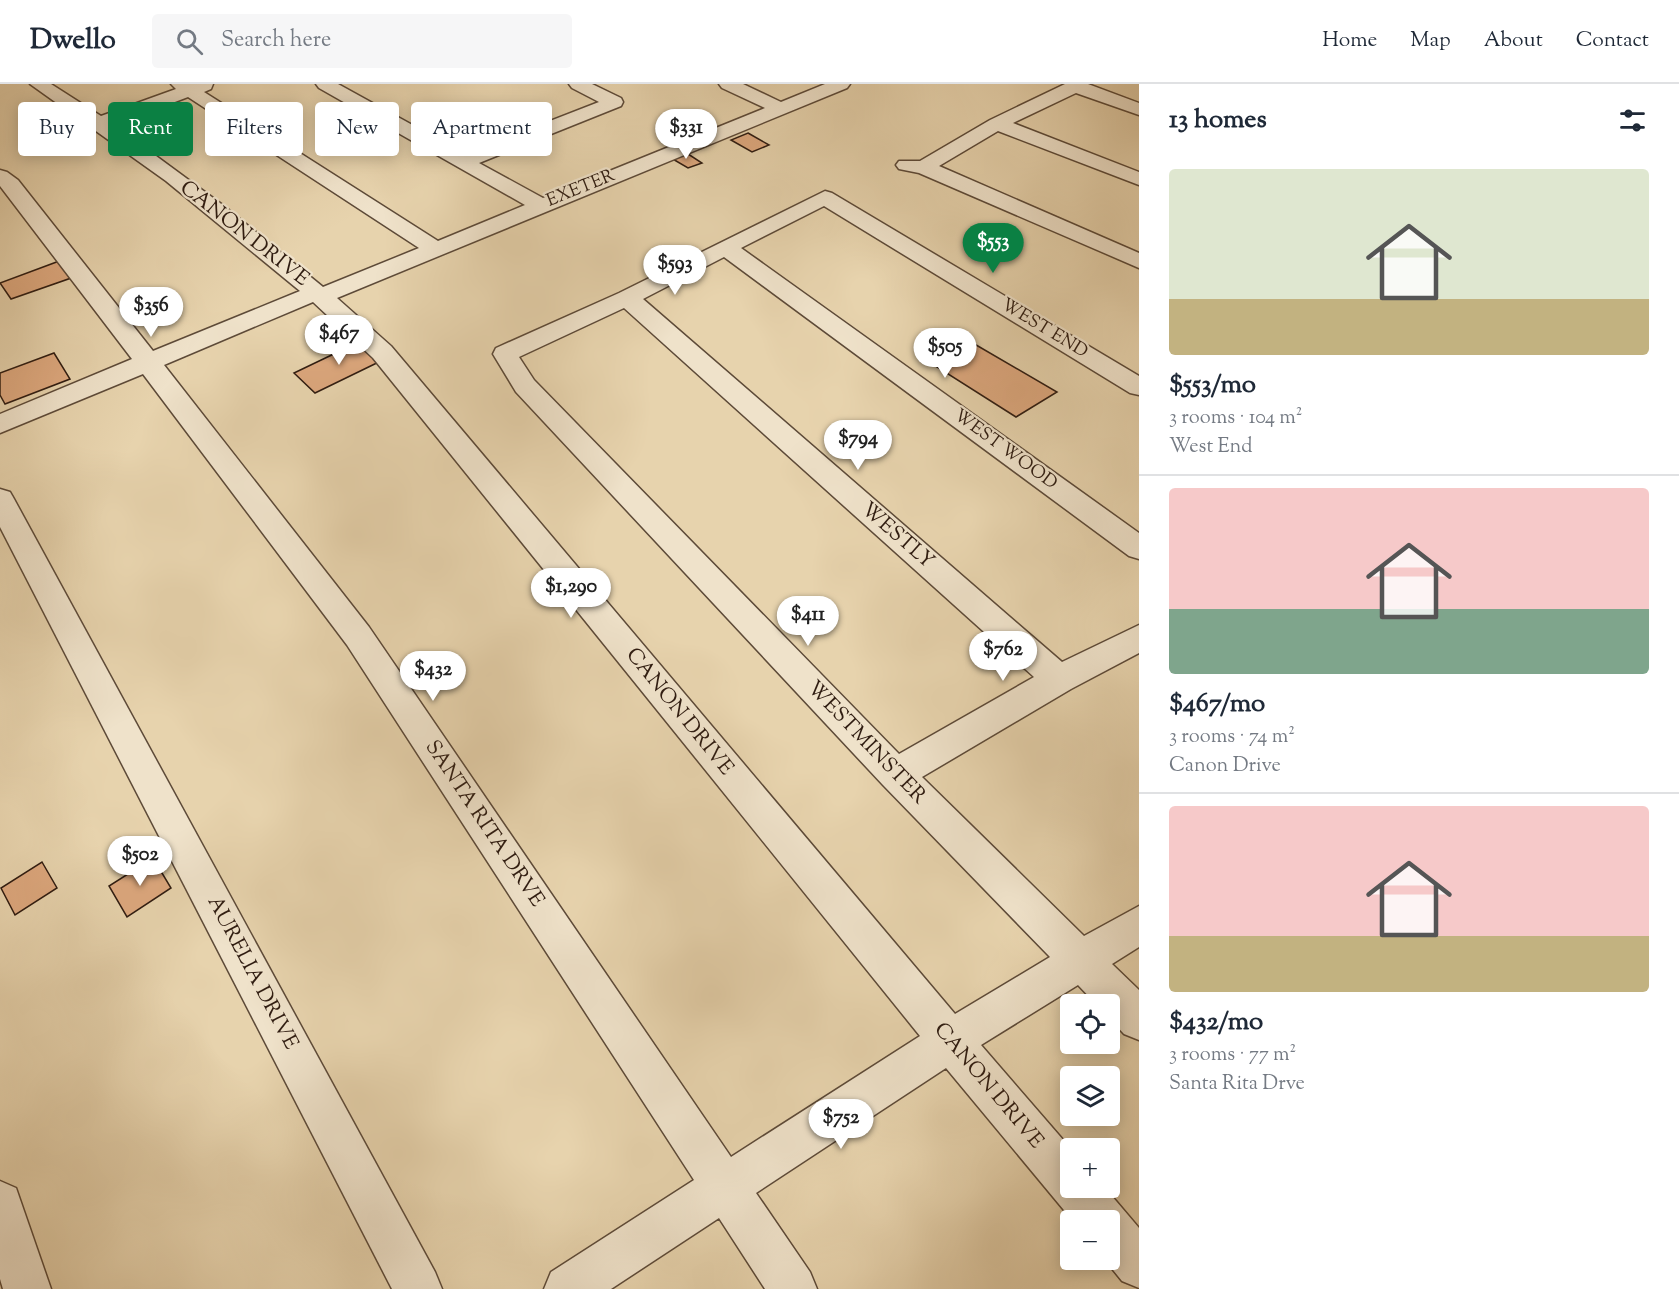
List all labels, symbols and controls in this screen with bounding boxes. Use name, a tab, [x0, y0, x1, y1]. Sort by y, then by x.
search box	[152, 14, 572, 68]
text: Dwello	[30, 21, 116, 61]
icon: search	[173, 25, 206, 58]
text: Search here	[221, 25, 331, 57]
text: Home	[1322, 26, 1377, 56]
text: Map	[1410, 26, 1451, 56]
text: About	[1484, 26, 1543, 56]
text: Contact	[1576, 26, 1649, 56]
chip: Buy	[18, 102, 96, 156]
chip: Rent	[108, 102, 193, 156]
chip: Filters	[205, 102, 303, 156]
chip: New	[315, 102, 399, 156]
chip: Apartment	[411, 102, 552, 156]
text: 13 homes	[1169, 102, 1267, 139]
icon: filters	[1616, 104, 1649, 137]
pin: $331	[650, 109, 722, 160]
text: $331	[669, 114, 703, 143]
street label: EXETER	[543, 163, 619, 214]
street label: CANON DRIVE	[173, 174, 315, 294]
icon: home	[1355, 208, 1463, 316]
pin: $553	[957, 223, 1029, 274]
text: $553	[977, 228, 1009, 257]
pin: $593	[639, 245, 711, 296]
text: $593	[657, 250, 693, 279]
pin: $356	[115, 287, 187, 338]
text: $356	[133, 292, 169, 321]
street label: WEST END	[995, 293, 1093, 365]
pin: $467	[303, 315, 375, 366]
text: $467	[319, 320, 359, 349]
pin: $505	[909, 328, 981, 379]
text: $505	[928, 333, 962, 362]
text: $553/mo	[1169, 367, 1256, 404]
street label: WEST WOOD	[948, 403, 1062, 497]
text: 3 rooms · 104 m²	[1169, 404, 1303, 433]
pin: $794	[822, 420, 894, 471]
text: $794	[838, 425, 878, 454]
text: West End	[1169, 433, 1253, 462]
street label: WESTLY	[854, 496, 940, 576]
icon: home	[1355, 527, 1463, 635]
pin: $1,290	[522, 568, 620, 619]
text: $1,290	[545, 573, 597, 602]
pin: $411	[772, 596, 844, 647]
text: $411	[791, 601, 825, 630]
pin: $762	[967, 631, 1039, 682]
text: $762	[983, 636, 1023, 665]
street label: CANON DRIVE	[618, 642, 740, 783]
pin: $432	[397, 651, 469, 702]
text: $432	[414, 656, 452, 685]
street label: WESTMINSTER	[799, 675, 933, 811]
text: $467/mo	[1169, 686, 1265, 723]
text: 3 rooms · 74 m²	[1169, 723, 1295, 752]
street label: SANTA RITA DRVE	[417, 735, 551, 914]
text: Canon Drive	[1169, 752, 1281, 781]
pin: $502	[104, 836, 176, 887]
text: $502	[121, 841, 159, 870]
icon: home	[1355, 845, 1463, 953]
street label: AURELIA DRIVE	[199, 891, 305, 1055]
map controls	[1060, 994, 1120, 1270]
button: locate	[1060, 994, 1120, 1054]
text: $432/mo	[1169, 1004, 1263, 1041]
street label: CANON DRIVE	[926, 1016, 1050, 1156]
text: 3 rooms · 77 m²	[1169, 1041, 1296, 1070]
button: layers	[1060, 1066, 1120, 1126]
text: Santa Rita Drve	[1169, 1070, 1305, 1099]
pin: $752	[805, 1099, 877, 1150]
text: $752	[823, 1104, 859, 1133]
button: +	[1060, 1138, 1120, 1198]
button: −	[1060, 1210, 1120, 1270]

